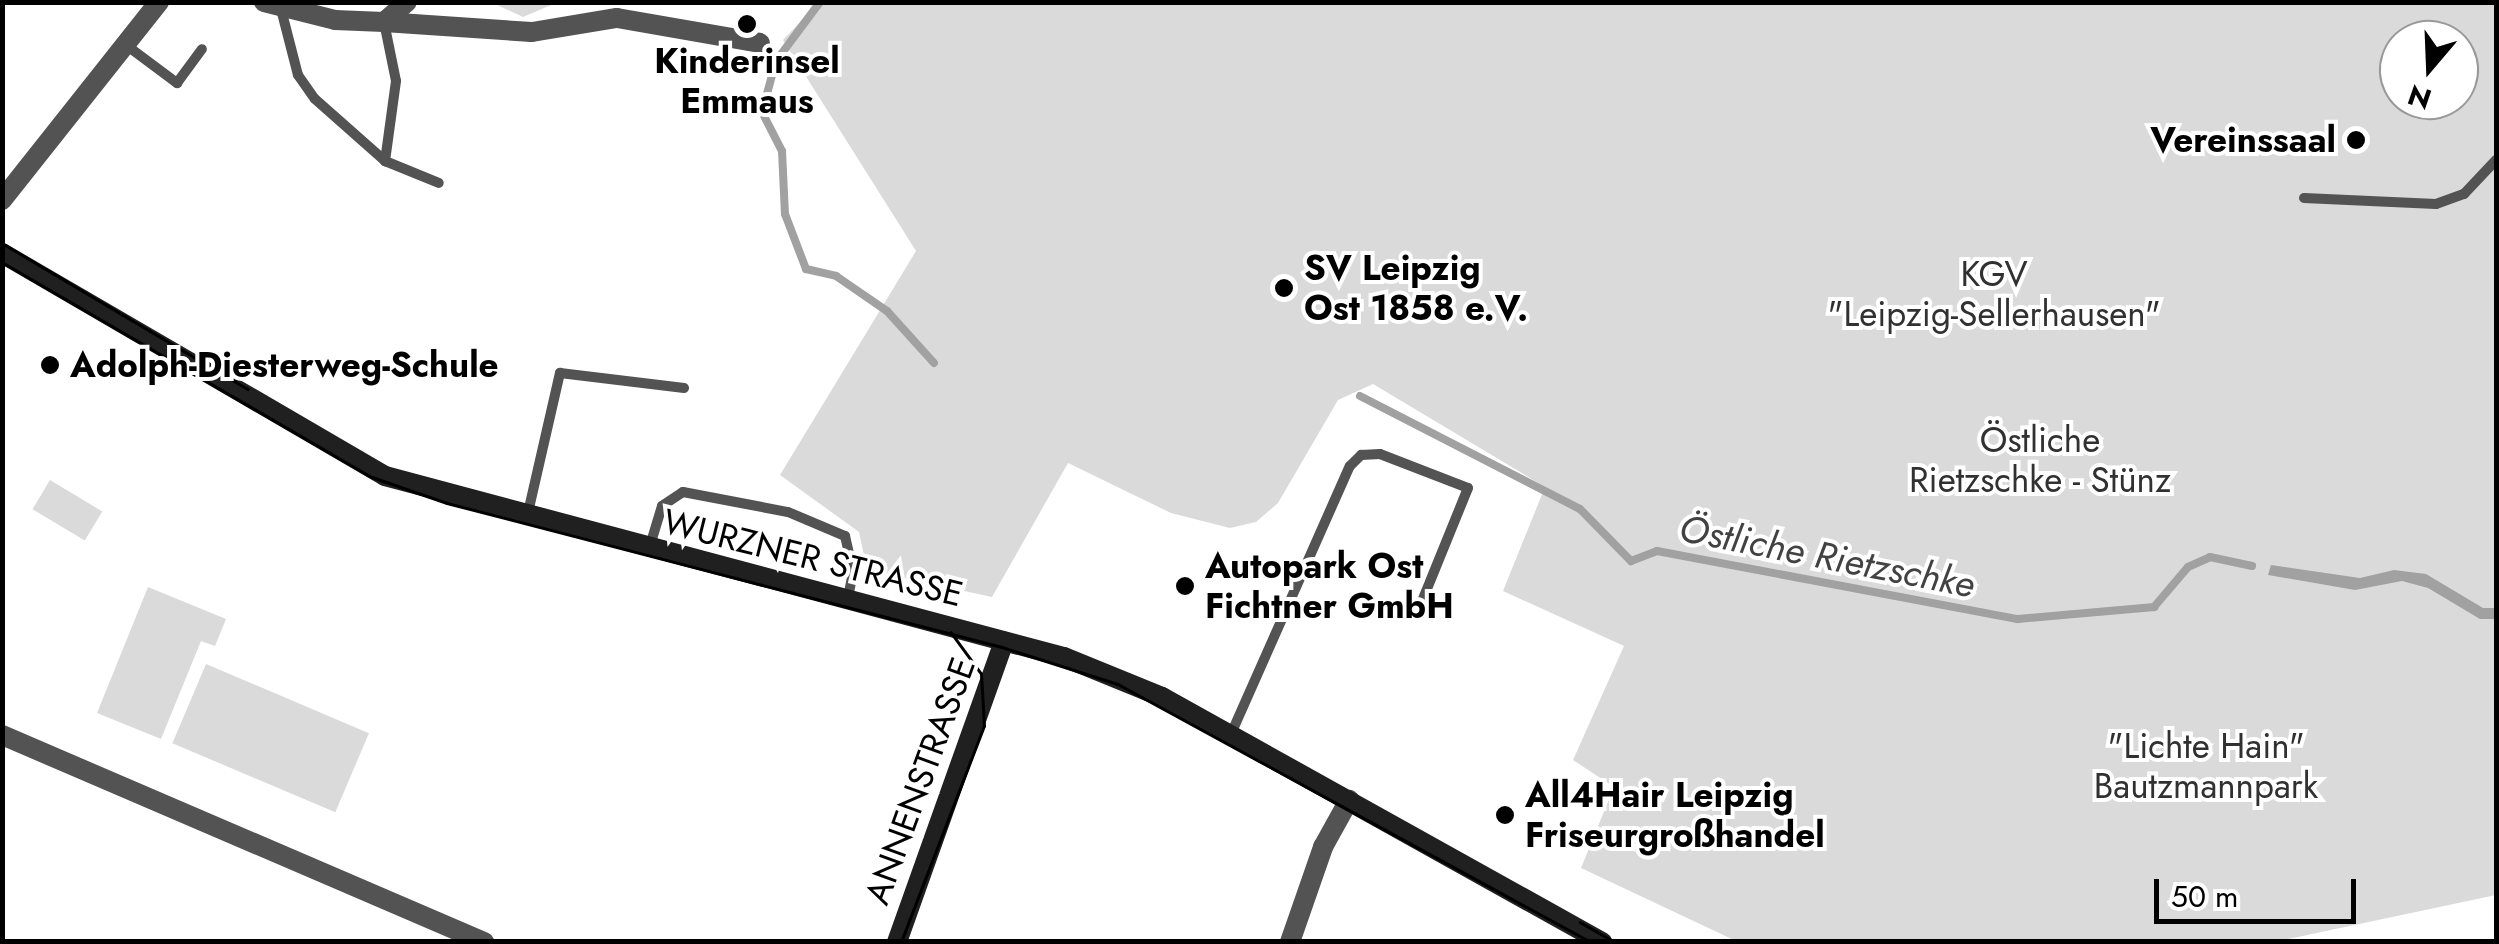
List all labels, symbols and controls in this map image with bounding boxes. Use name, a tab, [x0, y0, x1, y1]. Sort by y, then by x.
marker: Kinderinsel Emmaus	[736, 13, 758, 35]
north arrow	[2379, 20, 2479, 120]
place label: Kinderinsel Emmaus	[654, 40, 840, 122]
text: N	[2403, 74, 2437, 120]
place label: Vereinssaal	[2150, 119, 2336, 161]
marker: Vereinssaal	[2345, 129, 2367, 151]
place label: SV Leipzig Ost 1858 e.V.	[1304, 247, 1528, 329]
park label: KGV "Leipzig-Sellerhausen"	[1827, 253, 2161, 335]
marker: SV Leipzig Ost 1858 e.V.	[1273, 277, 1295, 299]
place label: Adolph-Diesterweg-Schule	[70, 344, 499, 386]
marker: Adolph-Diesterweg-Schule	[39, 354, 61, 376]
park label: Östliche Rietzschke - Stünz	[1909, 419, 2171, 501]
street label: WURZNER STRASSE	[659, 500, 967, 616]
water label: Östliche Rietzschke	[1675, 505, 1979, 607]
place label: Autopark Ost Fichtner GmbH	[1205, 545, 1454, 627]
marker: Autopark Ost Fichtner GmbH	[1174, 575, 1196, 597]
street label: ANNENSTRASSE	[856, 652, 984, 910]
park label: "Lichte Hain" Bautzmannpark	[2094, 725, 2318, 807]
place label: All4Hair Leipzig Friseurgroßhandel	[1525, 774, 1825, 856]
marker: All4Hair Leipzig Friseurgroßhandel	[1494, 804, 1516, 826]
scale bar	[2159, 859, 2362, 921]
text: 50 m	[2171, 875, 2238, 918]

